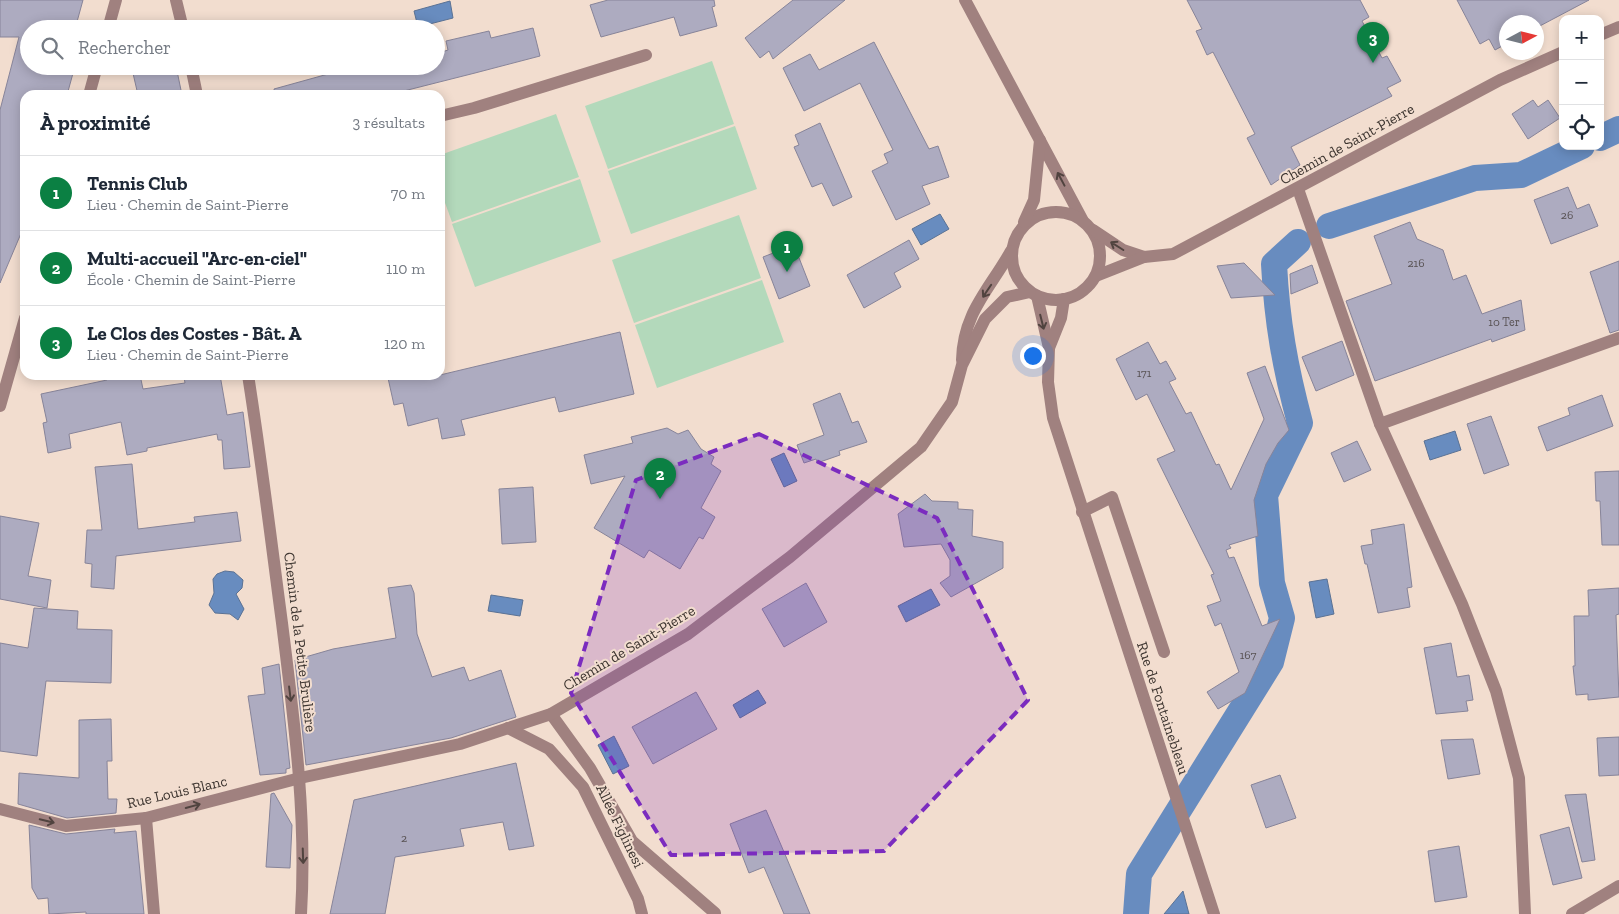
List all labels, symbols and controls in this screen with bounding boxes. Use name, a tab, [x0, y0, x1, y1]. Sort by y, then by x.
north arrow	[1499, 15, 1544, 60]
map controls	[1559, 15, 1604, 150]
button: +	[1559, 15, 1604, 60]
search box	[20, 20, 445, 75]
pin: 3	[1357, 22, 1389, 63]
icon: search	[38, 34, 66, 62]
text: Rechercher	[78, 36, 171, 59]
button: −	[1559, 60, 1604, 105]
street label: Chemin de Saint-Pierre	[1277, 100, 1417, 188]
button: locate	[1559, 105, 1604, 150]
text: À proximité	[40, 110, 150, 135]
text: 3 résultats	[352, 113, 425, 132]
text: Tennis Club	[87, 172, 187, 195]
one-way arrow	[1056, 172, 1066, 187]
text: 1	[53, 184, 59, 203]
text: 70 m	[391, 184, 425, 203]
text: Lieu · Chemin de Saint-Pierre	[87, 195, 288, 214]
house number: 26	[1561, 208, 1573, 222]
pin: 1	[771, 231, 803, 272]
one-way arrow	[1110, 241, 1124, 251]
text: Multi-accueil "Arc-en-ciel"	[87, 247, 307, 270]
house number: 216	[1407, 256, 1425, 270]
text: 2	[52, 259, 60, 278]
text: 110 m	[386, 259, 425, 278]
text: École · Chemin de Saint-Pierre	[87, 270, 296, 289]
one-way arrow	[981, 284, 992, 298]
one-way arrow	[1038, 314, 1047, 330]
house number: 10 Ter	[1488, 315, 1520, 329]
text: Le Clos des Costes - Bât. A	[87, 322, 301, 345]
text: 3	[52, 334, 60, 353]
text: 120 m	[384, 334, 425, 353]
your location	[1020, 343, 1046, 369]
text: Lieu · Chemin de Saint-Pierre	[87, 345, 288, 364]
house number: 171	[1137, 366, 1152, 380]
pin: 2	[644, 458, 676, 499]
street label: Chemin de la Petite Brulière	[280, 551, 320, 733]
street label: Chemin de Saint-Pierre	[560, 601, 698, 695]
street label: Rue de Fontainebleau	[1133, 639, 1193, 777]
house number: 167	[1240, 648, 1257, 662]
one-way arrow	[285, 686, 295, 702]
street label: Rue Louis Blanc	[125, 772, 229, 812]
street label: Allée Figlinesi	[592, 781, 648, 871]
one-way arrow	[185, 801, 201, 810]
one-way arrow	[39, 817, 55, 826]
house number: 2	[401, 831, 407, 845]
one-way arrow	[298, 848, 308, 864]

